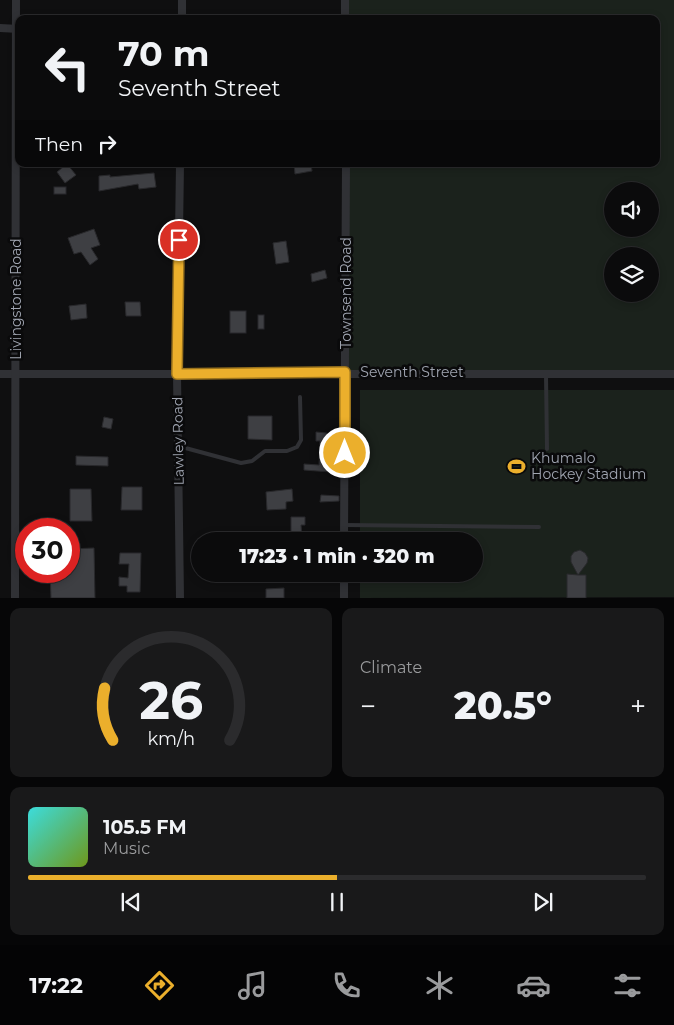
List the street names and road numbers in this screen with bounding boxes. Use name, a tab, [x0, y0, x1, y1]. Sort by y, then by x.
street label: Townsend Road	[337, 237, 355, 349]
street label: Livingstone Road	[7, 238, 25, 360]
street label: Seventh Street	[360, 363, 464, 381]
street label: Lawley Road	[168, 397, 188, 485]

